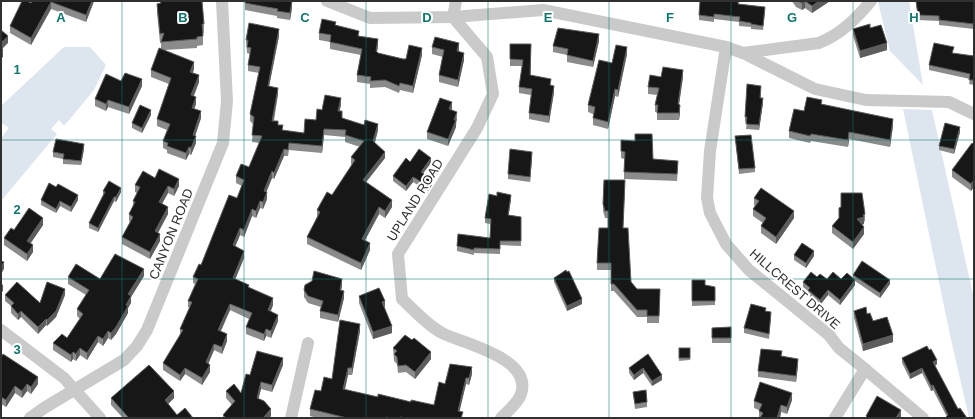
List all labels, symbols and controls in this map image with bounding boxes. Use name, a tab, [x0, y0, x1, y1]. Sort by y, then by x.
text: A	[56, 10, 66, 25]
text: B	[178, 10, 188, 25]
text: C	[300, 10, 310, 25]
text: D	[422, 10, 432, 25]
text: E	[544, 10, 553, 25]
text: F	[666, 10, 674, 25]
text: G	[787, 10, 797, 25]
text: H	[909, 10, 919, 25]
text: 1	[13, 62, 21, 77]
street label: UPLAND ROAD	[384, 156, 446, 244]
street label: CANYON ROAD	[146, 186, 196, 282]
text: 2	[13, 202, 21, 217]
street label: HILLCREST DRIVE	[747, 246, 843, 332]
text: 3	[13, 342, 21, 357]

